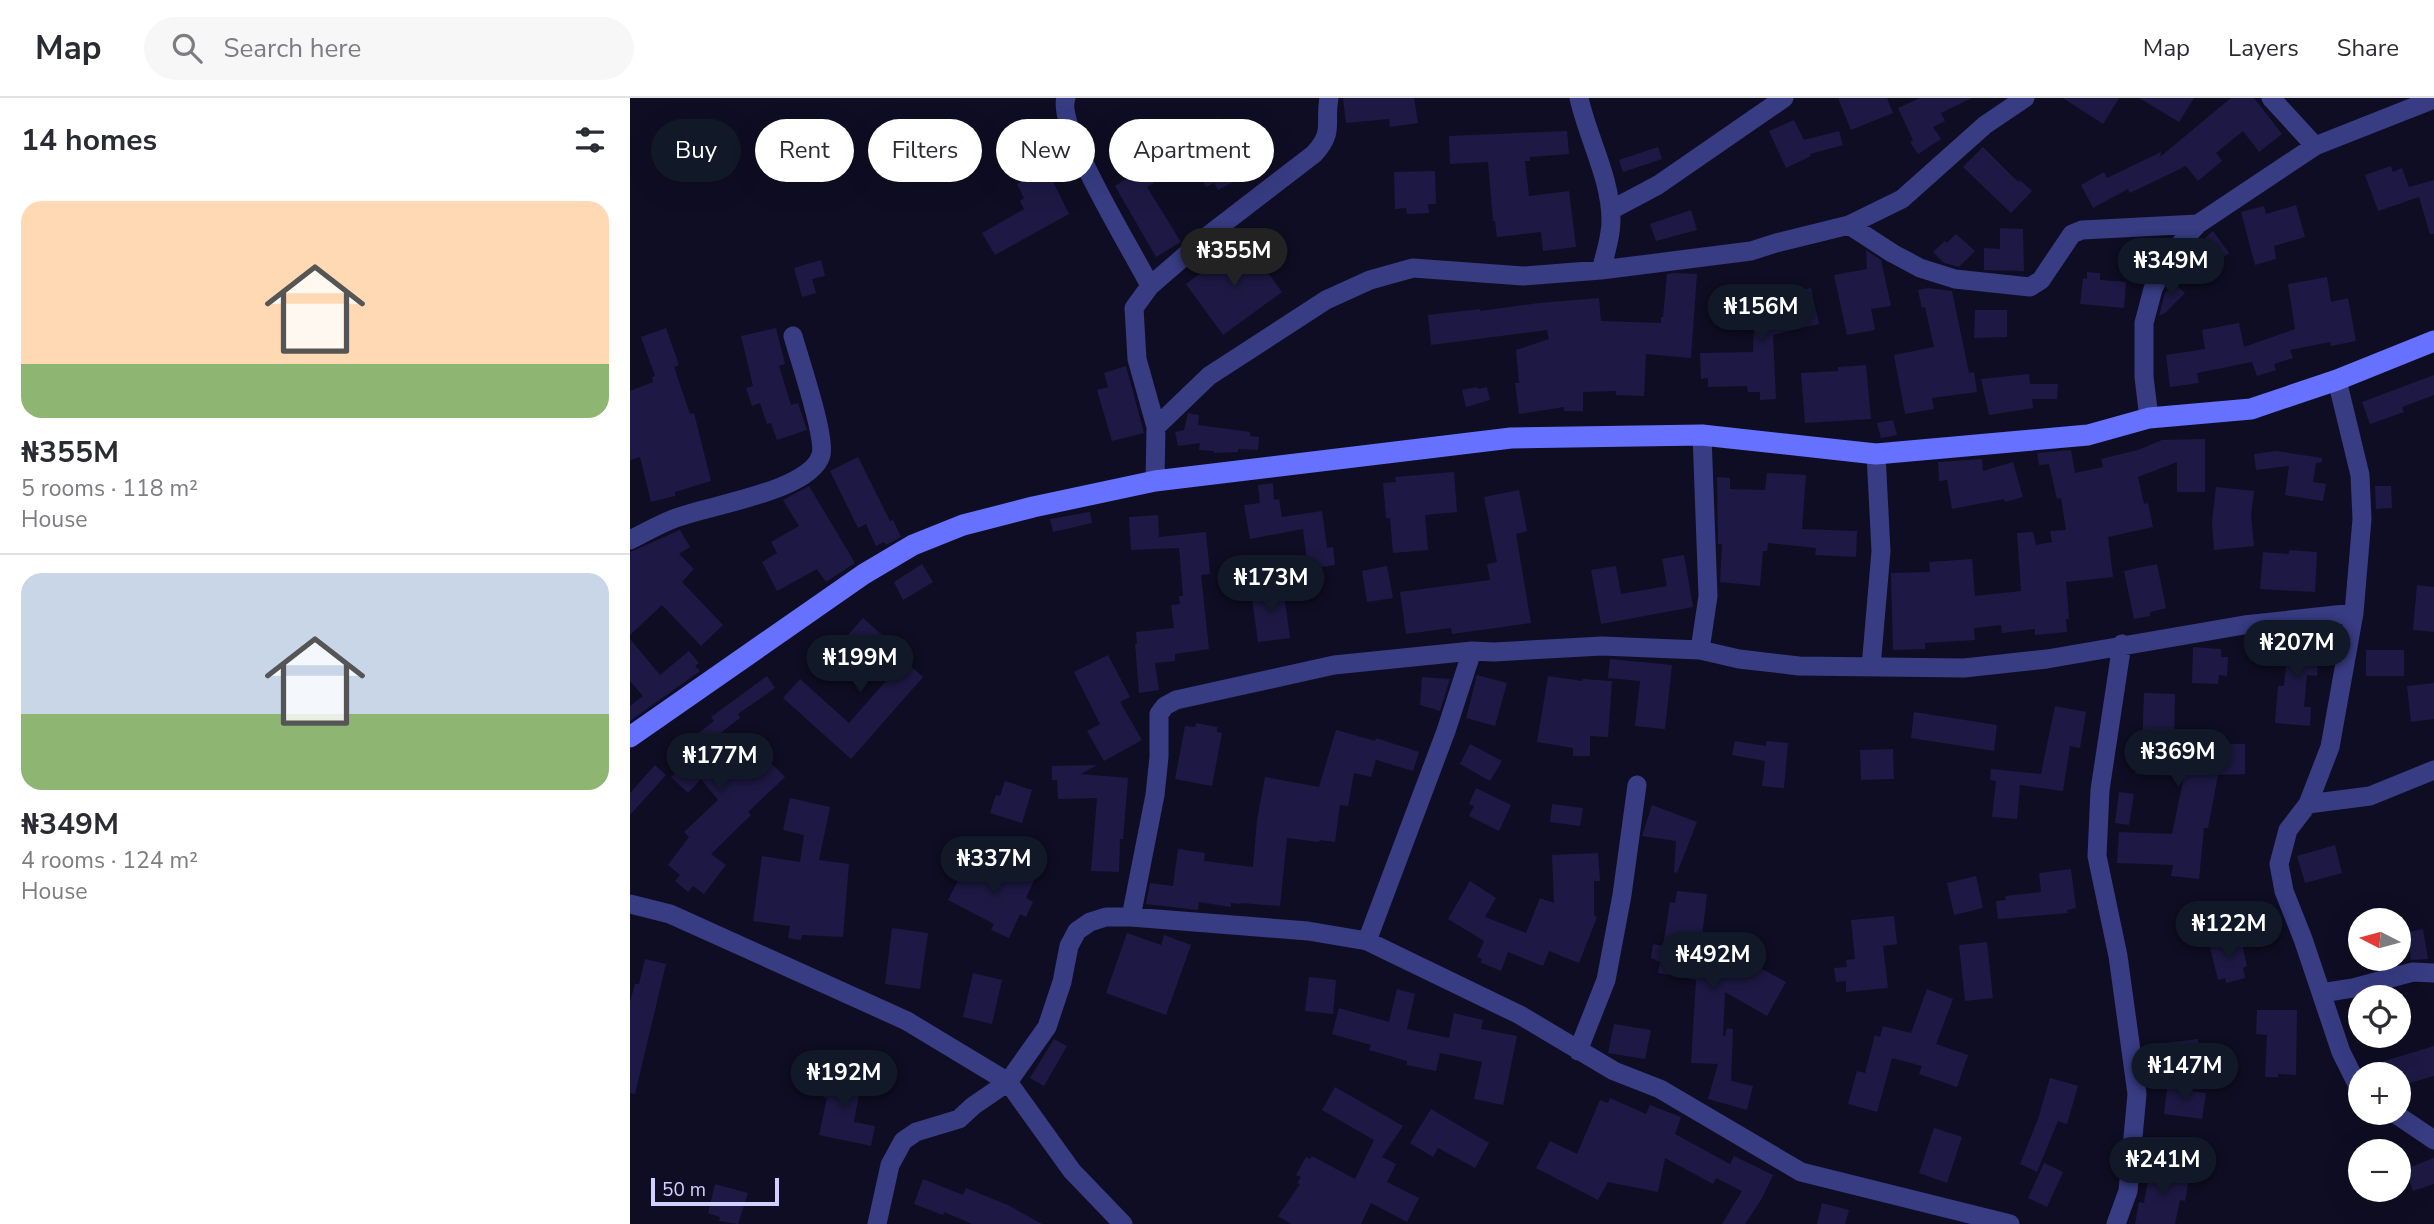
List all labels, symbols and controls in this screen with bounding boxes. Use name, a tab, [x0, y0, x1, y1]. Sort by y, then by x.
search box	[144, 17, 634, 80]
text: Map	[35, 26, 102, 71]
icon: search	[168, 29, 206, 67]
text: Search here	[224, 31, 361, 66]
text: Map	[2143, 32, 2190, 64]
text: Layers	[2228, 32, 2299, 64]
text: Share	[2337, 32, 2399, 64]
chip: Buy	[651, 119, 741, 182]
chip: Rent	[755, 119, 854, 182]
chip: Filters	[868, 119, 982, 182]
chip: New	[996, 119, 1095, 182]
chip: Apartment	[1109, 119, 1274, 182]
text: 14 homes	[21, 120, 157, 161]
icon: filters	[571, 121, 609, 159]
pin: ₦355M	[1185, 228, 1283, 288]
text: ₦355M	[1196, 235, 1272, 266]
pin: ₦349M	[2122, 238, 2220, 298]
text: ₦349M	[2133, 245, 2209, 276]
icon: home	[252, 246, 378, 372]
pin: ₦156M	[1712, 285, 1810, 344]
text: ₦156M	[1723, 291, 1799, 322]
text: ₦355M	[21, 432, 119, 473]
text: 5 rooms · 118 m²	[21, 473, 198, 504]
text: House	[21, 504, 88, 535]
pin: ₦173M	[1222, 556, 1320, 615]
text: ₦173M	[1233, 562, 1309, 593]
icon: home	[252, 618, 378, 744]
pin: ₦207M	[2248, 620, 2346, 680]
text: ₦207M	[2259, 627, 2335, 658]
pin: ₦199M	[811, 636, 909, 695]
text: ₦199M	[822, 642, 898, 673]
pin: ₦369M	[2129, 730, 2227, 789]
pin: ₦177M	[671, 734, 769, 793]
text: ₦369M	[2140, 736, 2216, 767]
text: ₦177M	[682, 740, 758, 771]
text: ₦349M	[21, 804, 119, 845]
pin: ₦337M	[945, 836, 1043, 896]
text: ₦337M	[956, 843, 1032, 874]
text: 4 rooms · 124 m²	[21, 845, 198, 876]
text: House	[21, 876, 88, 907]
pin: ₦122M	[2180, 902, 2278, 961]
text: ₦122M	[2191, 908, 2267, 939]
north arrow	[2348, 908, 2412, 971]
map controls	[2348, 908, 2411, 1202]
pin: ₦492M	[1664, 932, 1762, 992]
text: ₦492M	[1675, 939, 1751, 970]
button: locate	[2348, 985, 2411, 1048]
pin: ₦147M	[2136, 1044, 2234, 1103]
text: ₦147M	[2147, 1050, 2223, 1081]
pin: ₦192M	[795, 1051, 893, 1110]
text: ₦192M	[806, 1057, 882, 1088]
button: +	[2348, 1062, 2411, 1125]
pin: ₦241M	[2114, 1138, 2212, 1197]
button: −	[2348, 1139, 2411, 1202]
text: ₦241M	[2125, 1144, 2201, 1175]
scale bar	[651, 1175, 779, 1207]
text: 50 m	[662, 1177, 706, 1203]

